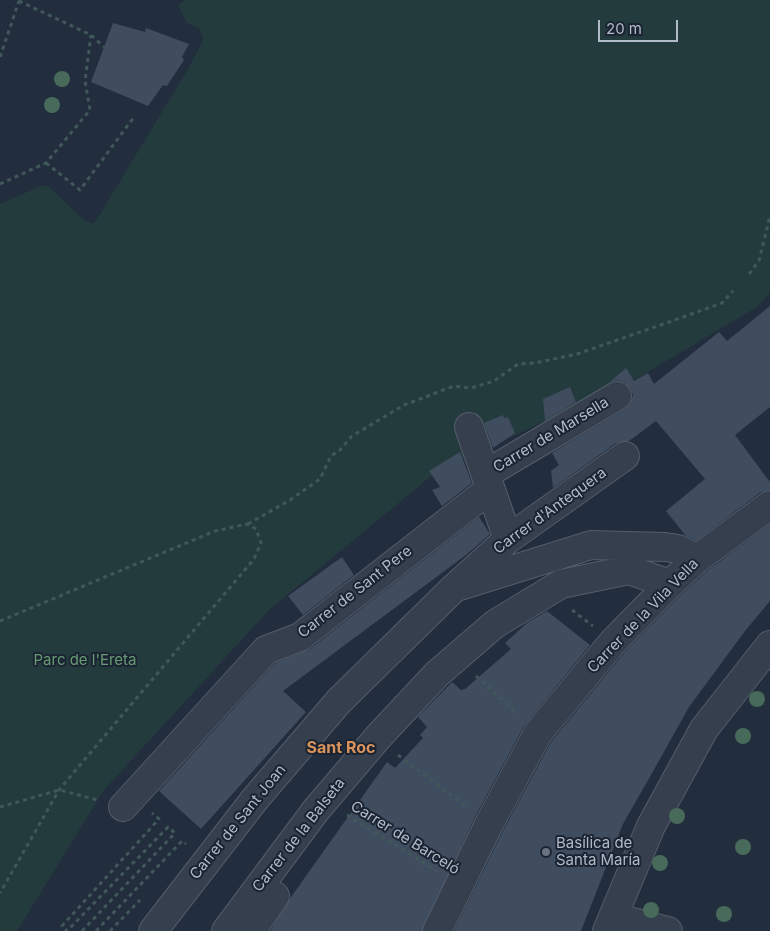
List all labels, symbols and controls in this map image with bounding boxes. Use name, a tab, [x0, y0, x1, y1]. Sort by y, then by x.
scale bar	[600, 10, 680, 42]
text: 20 m	[606, 19, 642, 38]
street label: Carrer de Marsella	[490, 393, 612, 477]
street label: Carrer d'Antequera	[490, 464, 610, 558]
street label: Carrer de Sant Pere	[294, 542, 416, 642]
street label: Carrer de la Vila Vella	[584, 555, 702, 677]
park label: Parc de l'Ereta	[33, 651, 137, 669]
district label: Sant Roc	[307, 738, 375, 758]
street label: Carrer de Sant Joan	[186, 761, 290, 883]
street label: Carrer de la Balseta	[249, 774, 349, 896]
street label: Carrer de Barceló	[347, 797, 463, 879]
place label: Basílica de Santa María	[556, 834, 640, 869]
marker: Basílica de Santa María	[540, 846, 552, 858]

